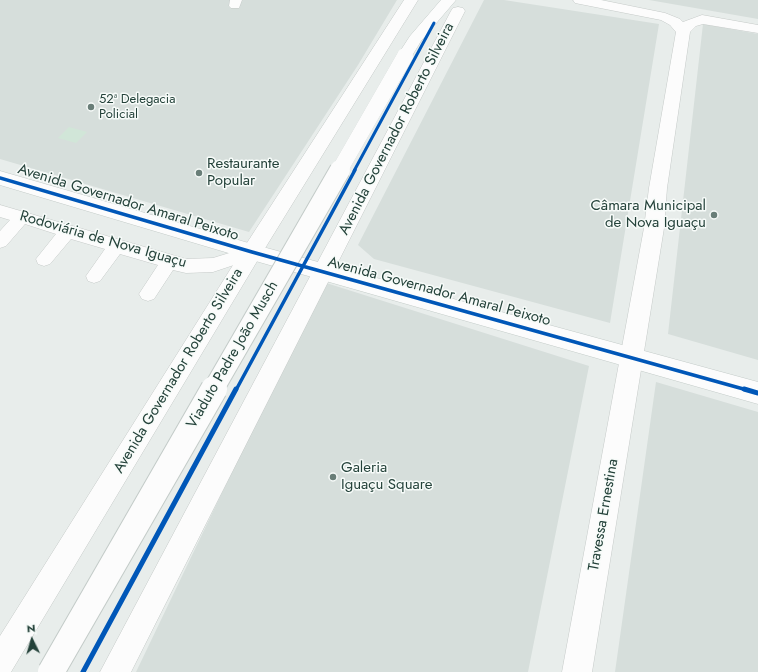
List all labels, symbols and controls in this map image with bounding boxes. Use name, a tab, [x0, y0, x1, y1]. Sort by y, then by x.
street label: Avenida Governador Roberto Silveira	[335, 20, 459, 238]
place label: 52ª Delegacia Policial	[99, 92, 175, 123]
marker: 52ª Delegacia Policial	[86, 102, 96, 112]
place label: Restaurante Popular	[207, 155, 279, 190]
street label: Avenida Governador Amaral Peixoto	[15, 161, 241, 245]
marker: Restaurante Popular	[194, 168, 204, 178]
place label: Câmara Municipal de Nova Iguaçu	[591, 197, 706, 232]
street label: Rodoviária de Nova Iguaçu	[18, 208, 188, 272]
marker: Câmara Municipal de Nova Iguaçu	[709, 210, 719, 220]
street label: Avenida Governador Amaral Peixoto	[326, 254, 552, 330]
street label: Avenida Governador Roberto Silveira	[111, 265, 247, 477]
street label: Viaduto Padre João Musch	[183, 278, 283, 432]
street label: Travessa Ernestina	[585, 458, 623, 572]
place label: Galeria Iguaçu Square	[341, 459, 432, 494]
marker: Galeria Iguaçu Square	[328, 472, 338, 482]
north arrow	[12, 620, 52, 660]
text: N	[26, 620, 36, 636]

